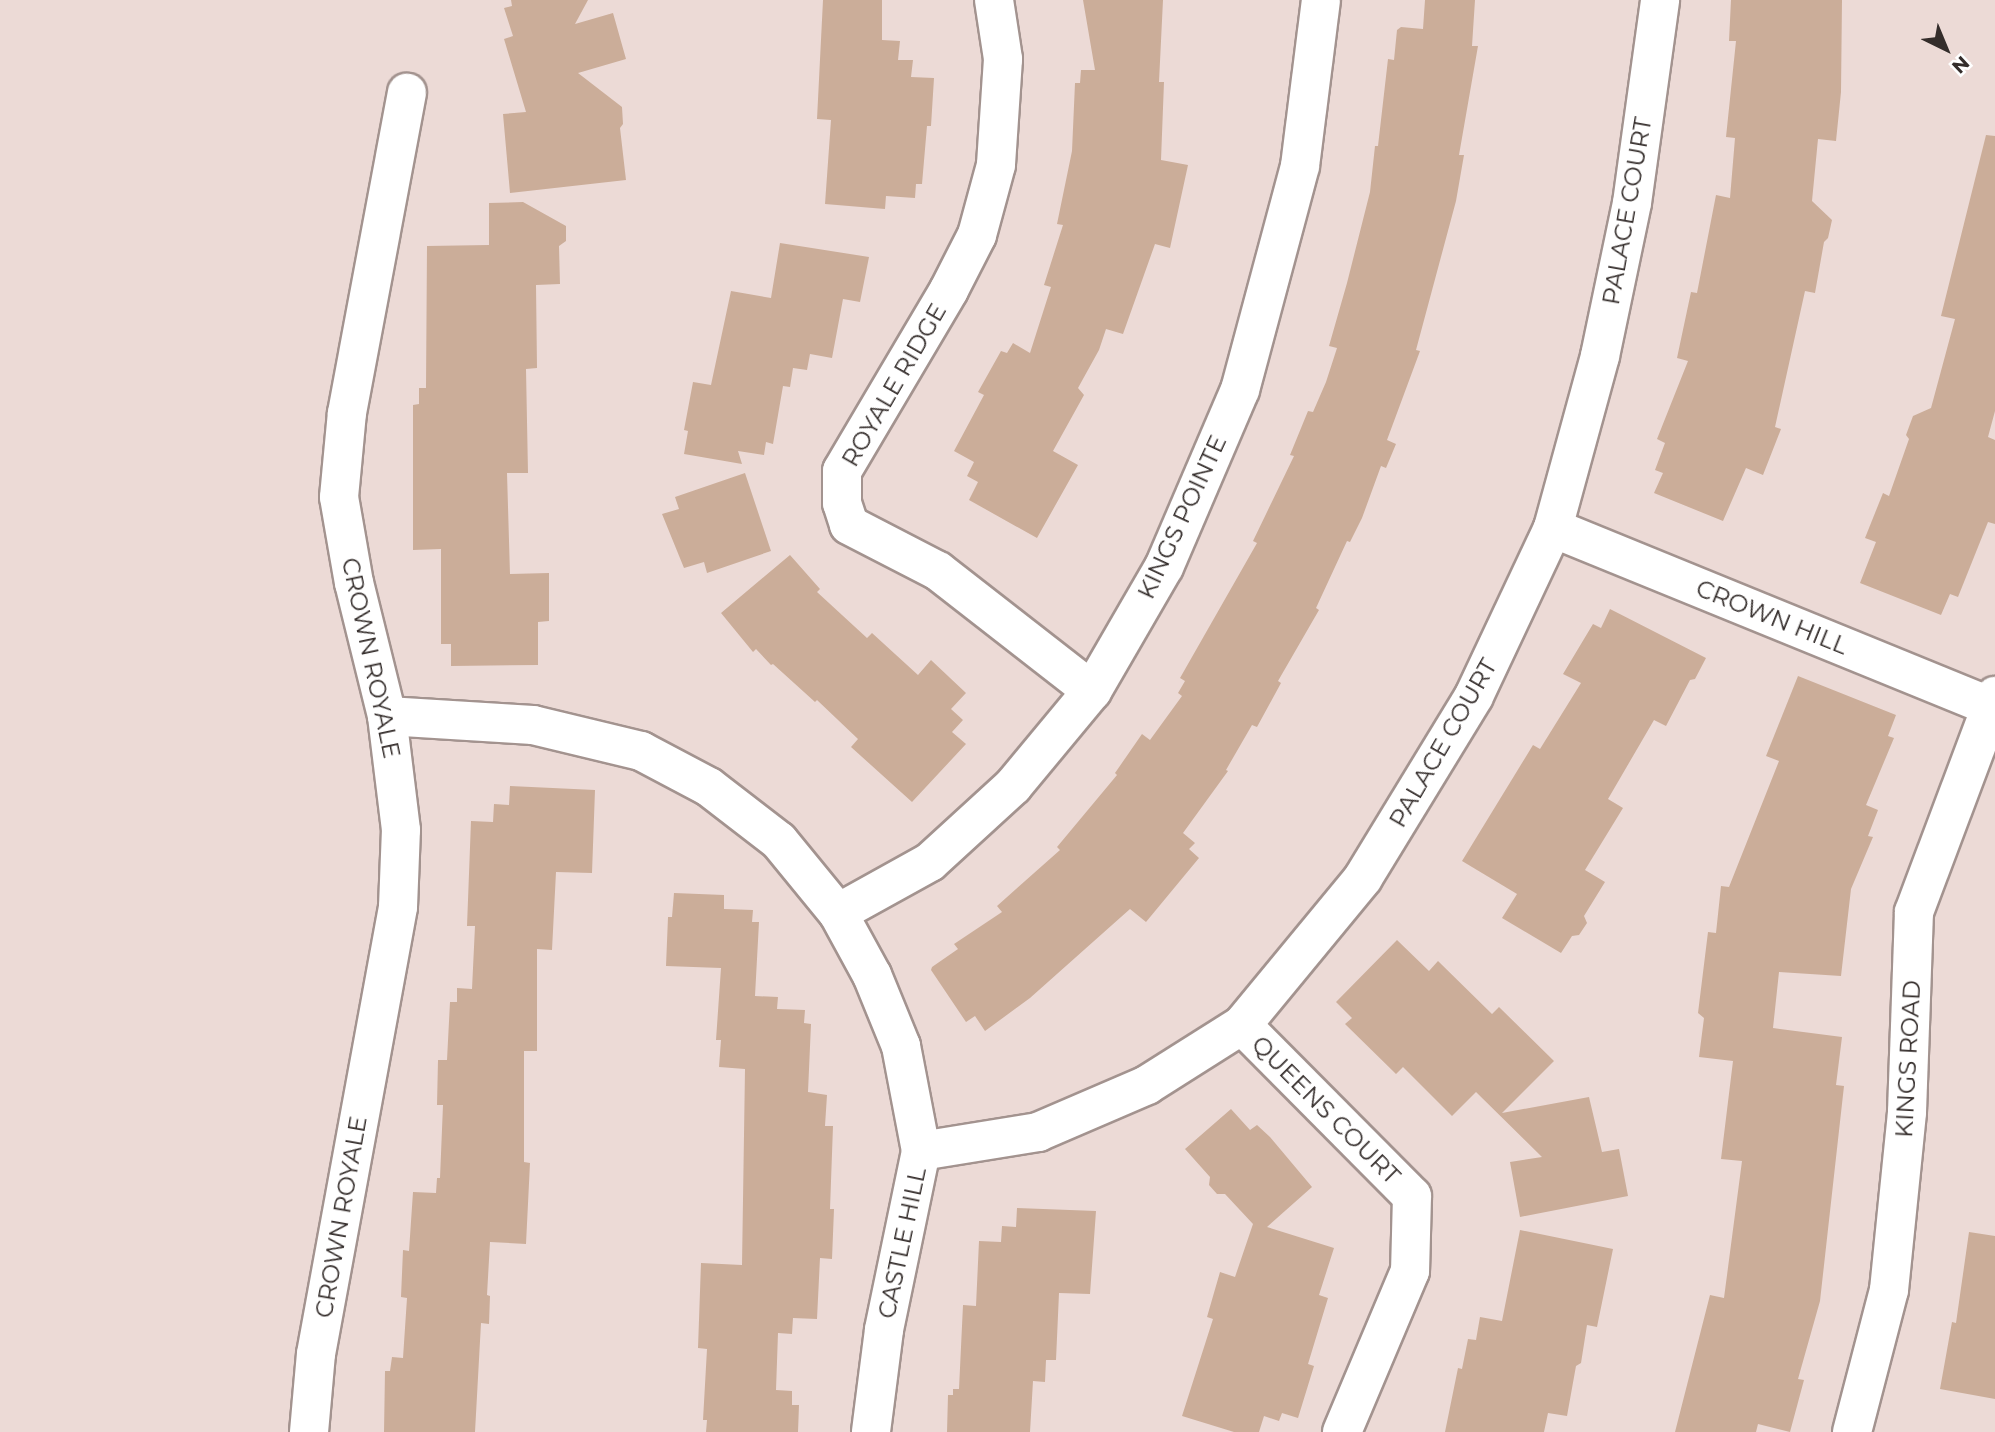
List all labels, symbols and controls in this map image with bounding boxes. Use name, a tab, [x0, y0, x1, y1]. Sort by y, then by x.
north arrow	[1911, 14, 1981, 84]
text: N	[1947, 51, 1974, 78]
street label: PALACE COURT	[1596, 115, 1658, 307]
street label: ROYALE RIDGE	[836, 298, 952, 472]
street label: KINGS POINTE	[1131, 431, 1233, 603]
street label: CROWN ROYALE	[336, 555, 406, 761]
street label: CROWN HILL	[1692, 573, 1852, 661]
street label: PALACE COURT	[1383, 654, 1503, 832]
street label: KINGS ROAD	[1889, 980, 1927, 1138]
street label: QUEENS COURT	[1246, 1030, 1406, 1190]
street label: CROWN ROYALE	[309, 1114, 373, 1320]
street label: CASTLE HILL	[872, 1165, 932, 1321]

